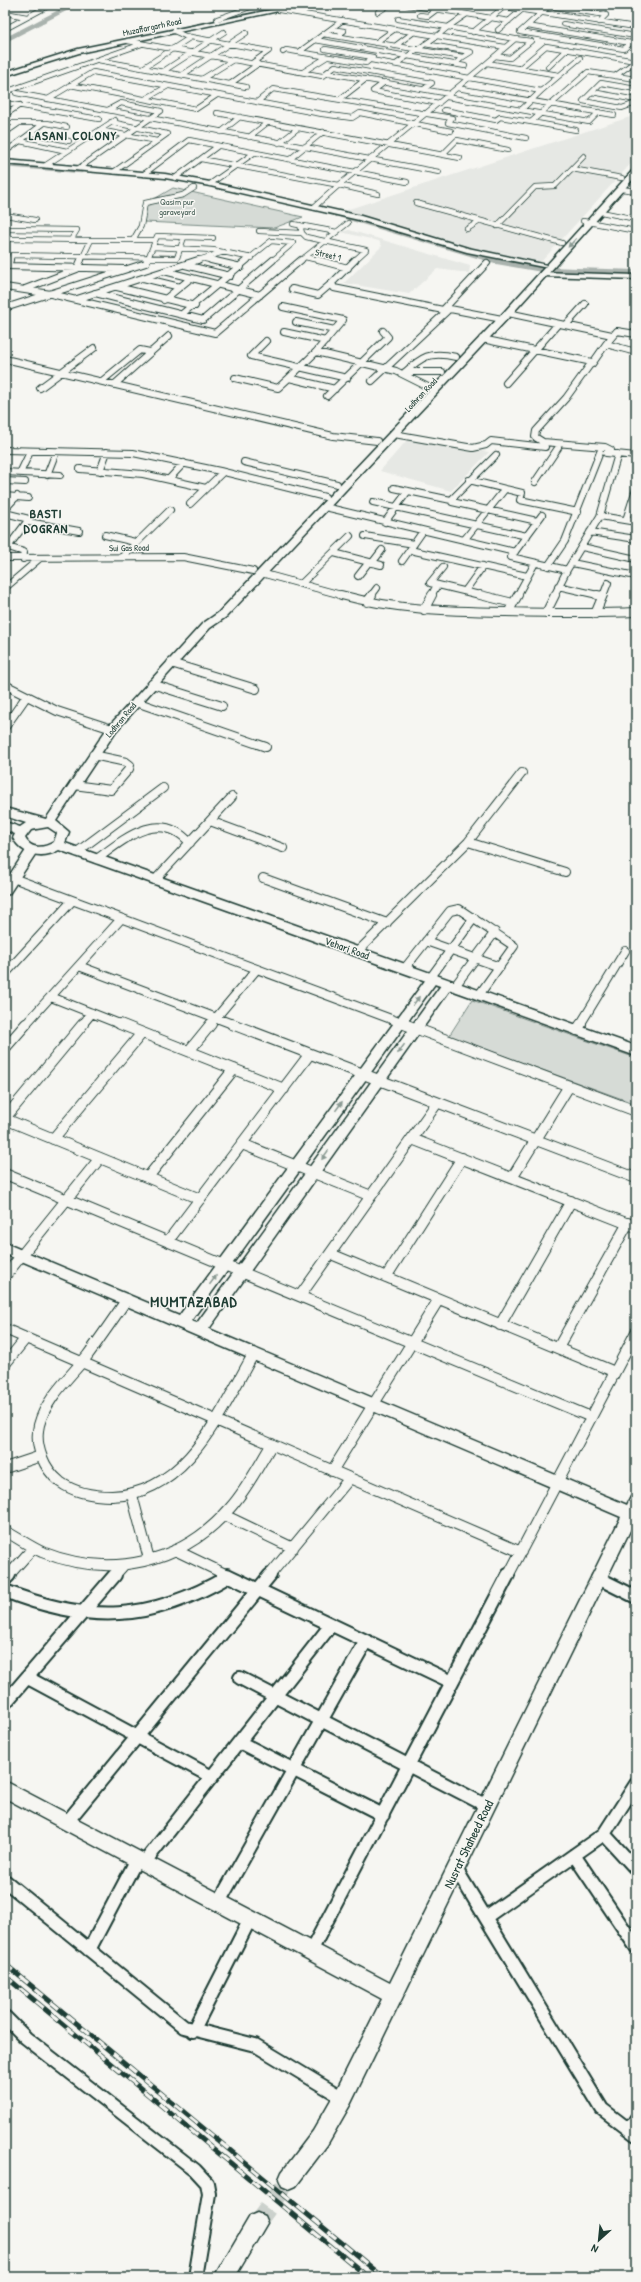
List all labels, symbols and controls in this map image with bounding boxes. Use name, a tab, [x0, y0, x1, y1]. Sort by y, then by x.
street label: Muzaffargarh Road	[122, 15, 183, 39]
district label: LASANI COLONY	[29, 126, 117, 144]
park label: Qasim pur garaveyard	[159, 196, 195, 218]
one-way arrow	[567, 238, 577, 248]
street label: Street 1	[314, 246, 342, 264]
street label: Lodhran Road	[402, 375, 440, 415]
district label: BASTI DOGRAN	[24, 504, 68, 537]
street label: Sui Gas Road	[109, 542, 150, 554]
street label: Lodhran Road	[103, 700, 139, 740]
street label: Vehari Road	[323, 933, 372, 963]
one-way arrow	[411, 996, 420, 1007]
one-way arrow	[397, 1044, 405, 1055]
one-way arrow	[335, 1101, 343, 1112]
one-way arrow	[321, 1150, 329, 1160]
one-way arrow	[209, 1274, 217, 1285]
district label: MUMTAZABAD	[150, 1291, 238, 1312]
street label: Nusrat Shaheed Road	[439, 1797, 497, 1891]
north arrow	[579, 2220, 619, 2260]
text: N	[589, 2241, 600, 2256]

